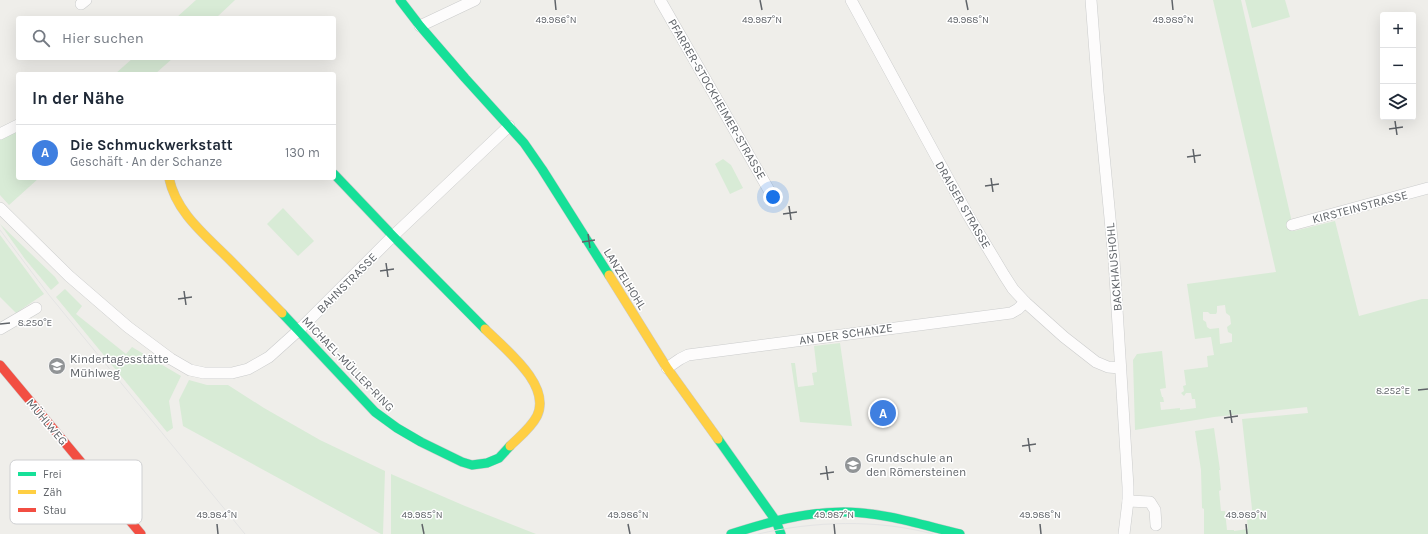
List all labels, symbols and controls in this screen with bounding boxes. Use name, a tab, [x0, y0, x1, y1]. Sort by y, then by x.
map controls	[1380, 12, 1416, 120]
button: +	[1380, 12, 1416, 48]
text: 49.986°N	[535, 14, 577, 26]
text: 49.987°N	[742, 14, 782, 26]
text: 49.988°N	[947, 14, 989, 26]
text: 49.989°N	[1152, 14, 1194, 26]
search box	[16, 16, 336, 60]
street label: PFARRER-STOCKHEIMER-STRASSE	[665, 16, 769, 182]
icon: search	[30, 27, 52, 49]
text: Hier suchen	[62, 29, 144, 47]
button: −	[1380, 48, 1416, 84]
button: layers	[1380, 84, 1416, 120]
text: In der Nähe	[32, 88, 124, 108]
text: Die Schmuckwerkstatt	[70, 136, 233, 154]
text: A	[41, 145, 49, 160]
text: 130 m	[285, 145, 320, 160]
text: Geschäft · An der Schanze	[70, 154, 222, 169]
street label: DRAISER STRASSE	[932, 159, 994, 251]
your location	[763, 187, 783, 207]
street label: KIRSTEINSTRASSE	[1311, 188, 1409, 226]
street label: BACKHAUSHOHL	[1103, 222, 1125, 312]
street label: LANZELHOHL	[601, 246, 650, 313]
street label: BAHNSTRASSE	[314, 250, 380, 316]
street label: MICHAEL-MÜLLER-RING	[299, 314, 397, 414]
text: 8.250°E	[18, 317, 52, 329]
street label: AN DER SCHANZE	[798, 320, 894, 348]
place label: Kindertagesstätte Mühlweg	[70, 352, 169, 380]
school or university icon: Kindertagesstätte Mühlweg	[47, 356, 67, 376]
text: 8.252°E	[1376, 385, 1410, 397]
street label: MÜHLWEG	[24, 396, 70, 448]
pin: A	[870, 398, 896, 428]
place label: Grundschule an den Römersteinen	[866, 451, 966, 479]
school or university icon: Grundschule an den Römersteinen	[843, 455, 863, 475]
legend	[10, 460, 142, 524]
text: Frei	[43, 468, 62, 481]
text: Zäh	[43, 486, 62, 499]
text: Stau	[43, 504, 67, 517]
text: 49.984°N	[197, 509, 237, 521]
text: 49.985°N	[401, 509, 443, 521]
text: 49.986°N	[607, 509, 649, 521]
text: 49.987°N	[814, 509, 854, 521]
text: 49.988°N	[1019, 509, 1061, 521]
text: 49.989°N	[1225, 509, 1267, 521]

